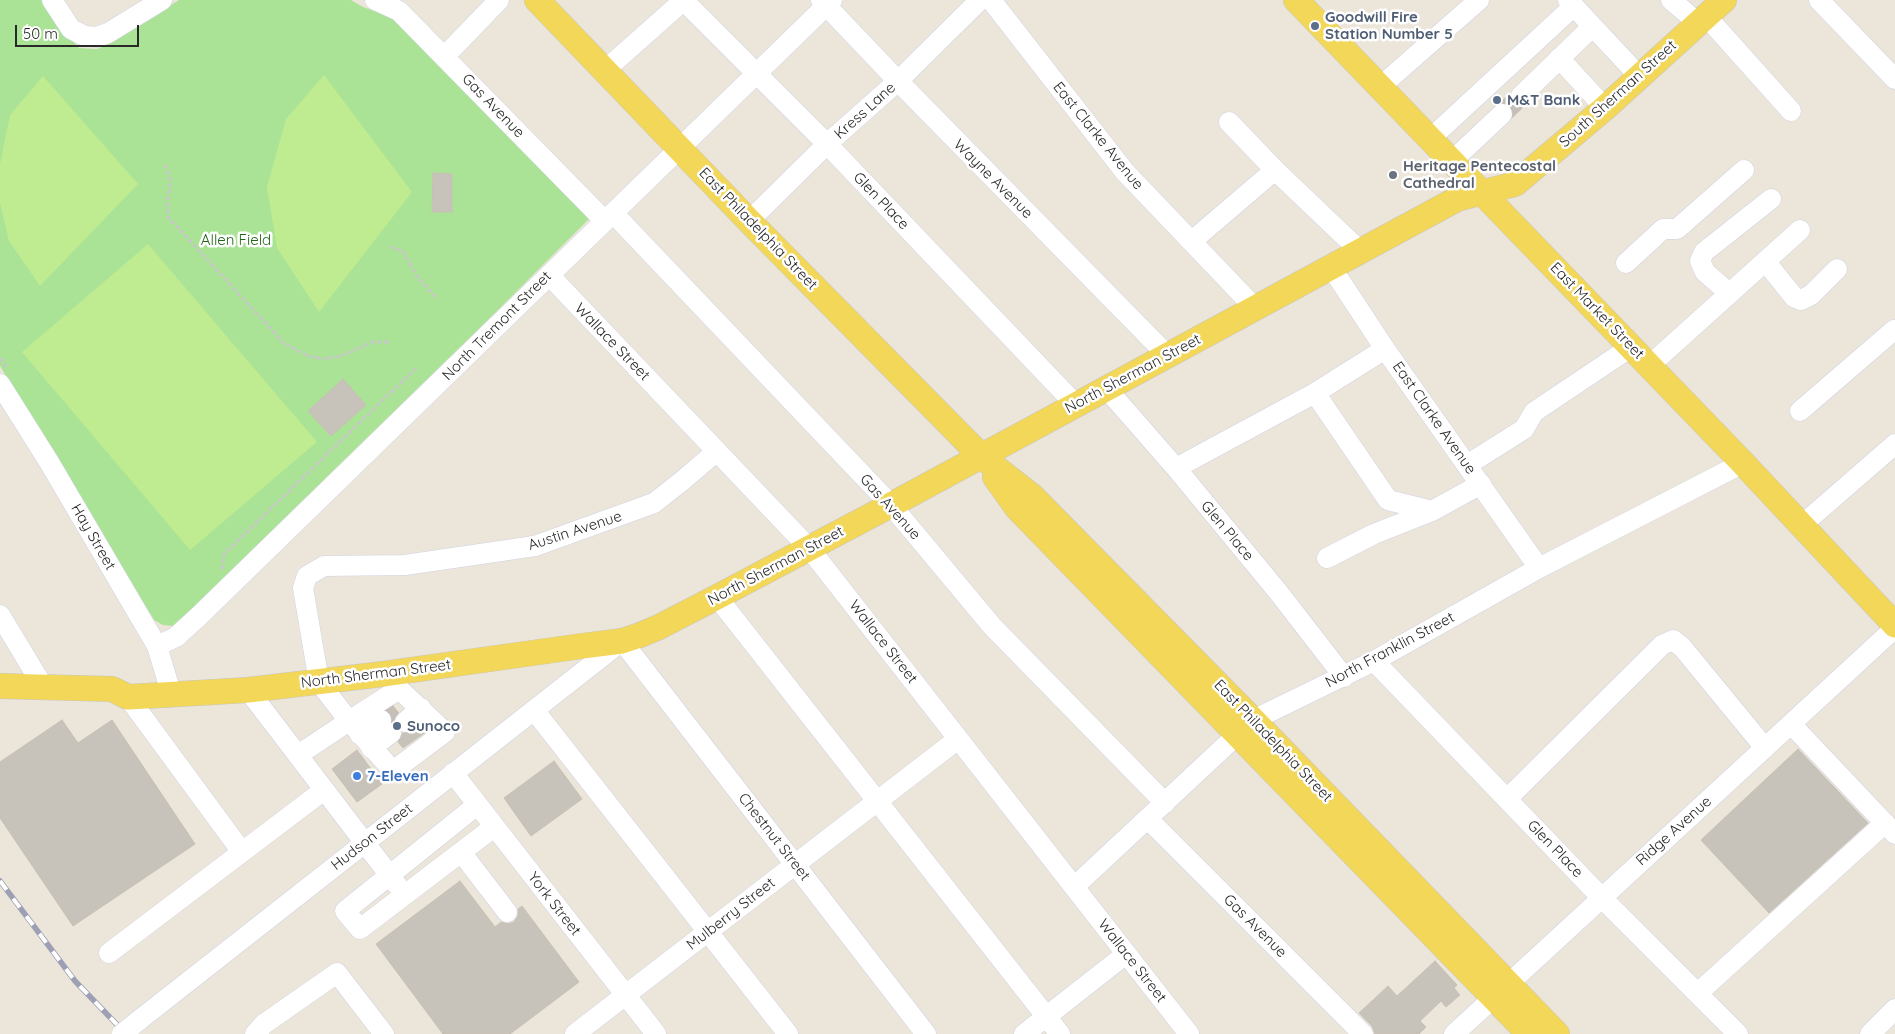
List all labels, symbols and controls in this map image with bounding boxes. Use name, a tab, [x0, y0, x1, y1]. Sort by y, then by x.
place label: Goodwill Fire Station Number 5	[1325, 8, 1453, 43]
scale bar	[18, 15, 141, 47]
marker: Goodwill Fire Station Number 5	[1309, 20, 1321, 32]
text: 50 m	[23, 24, 58, 43]
street label: South Sherman Street	[1556, 37, 1680, 151]
street label: Gas Avenue	[458, 70, 528, 142]
street label: East Clarke Avenue	[1049, 78, 1147, 194]
street label: Kress Lane	[831, 79, 899, 143]
place label: M&T Bank	[1507, 91, 1580, 109]
marker: M&T Bank	[1491, 94, 1503, 106]
street label: Wayne Avenue	[950, 136, 1036, 222]
place label: Heritage Pentecostal Cathedral	[1403, 157, 1556, 192]
street label: East Philadelphia Street	[695, 164, 821, 294]
street label: Glen Place	[849, 169, 913, 233]
marker: Heritage Pentecostal Cathedral	[1387, 169, 1399, 181]
park label: Allen Field	[201, 231, 271, 249]
street label: East Market Street	[1546, 259, 1648, 363]
street label: North Tremont Street	[439, 268, 555, 384]
street label: Wallace Street	[571, 300, 653, 384]
street label: North Sherman Street	[1062, 331, 1204, 417]
street label: East Clarke Avenue	[1388, 358, 1480, 478]
street label: Gas Avenue	[856, 470, 924, 544]
street label: Glen Place	[1197, 497, 1257, 565]
street label: Hay Street	[67, 501, 119, 573]
street label: Austin Avenue	[526, 507, 624, 555]
street label: North Sherman Street	[705, 523, 847, 609]
street label: Wallace Street	[845, 597, 921, 687]
street label: North Franklin Street	[1322, 608, 1458, 692]
street label: North Sherman Street	[300, 656, 452, 692]
street label: East Philadelphia Street	[1210, 676, 1336, 806]
place label: Sunoco	[407, 717, 460, 735]
marker: Sunoco	[391, 720, 403, 732]
place label: 7-Eleven	[367, 767, 429, 785]
marker: 7-Eleven	[351, 770, 363, 782]
street label: Chestnut Street	[734, 790, 814, 884]
street label: Ridge Avenue	[1633, 792, 1715, 870]
street label: Hudson Street	[328, 800, 416, 874]
street label: Glen Place	[1523, 817, 1587, 881]
street label: York Street	[524, 869, 584, 939]
street label: Mulberry Street	[683, 874, 779, 954]
street label: Gas Avenue	[1220, 891, 1290, 961]
street label: Wallace Street	[1094, 916, 1170, 1006]

